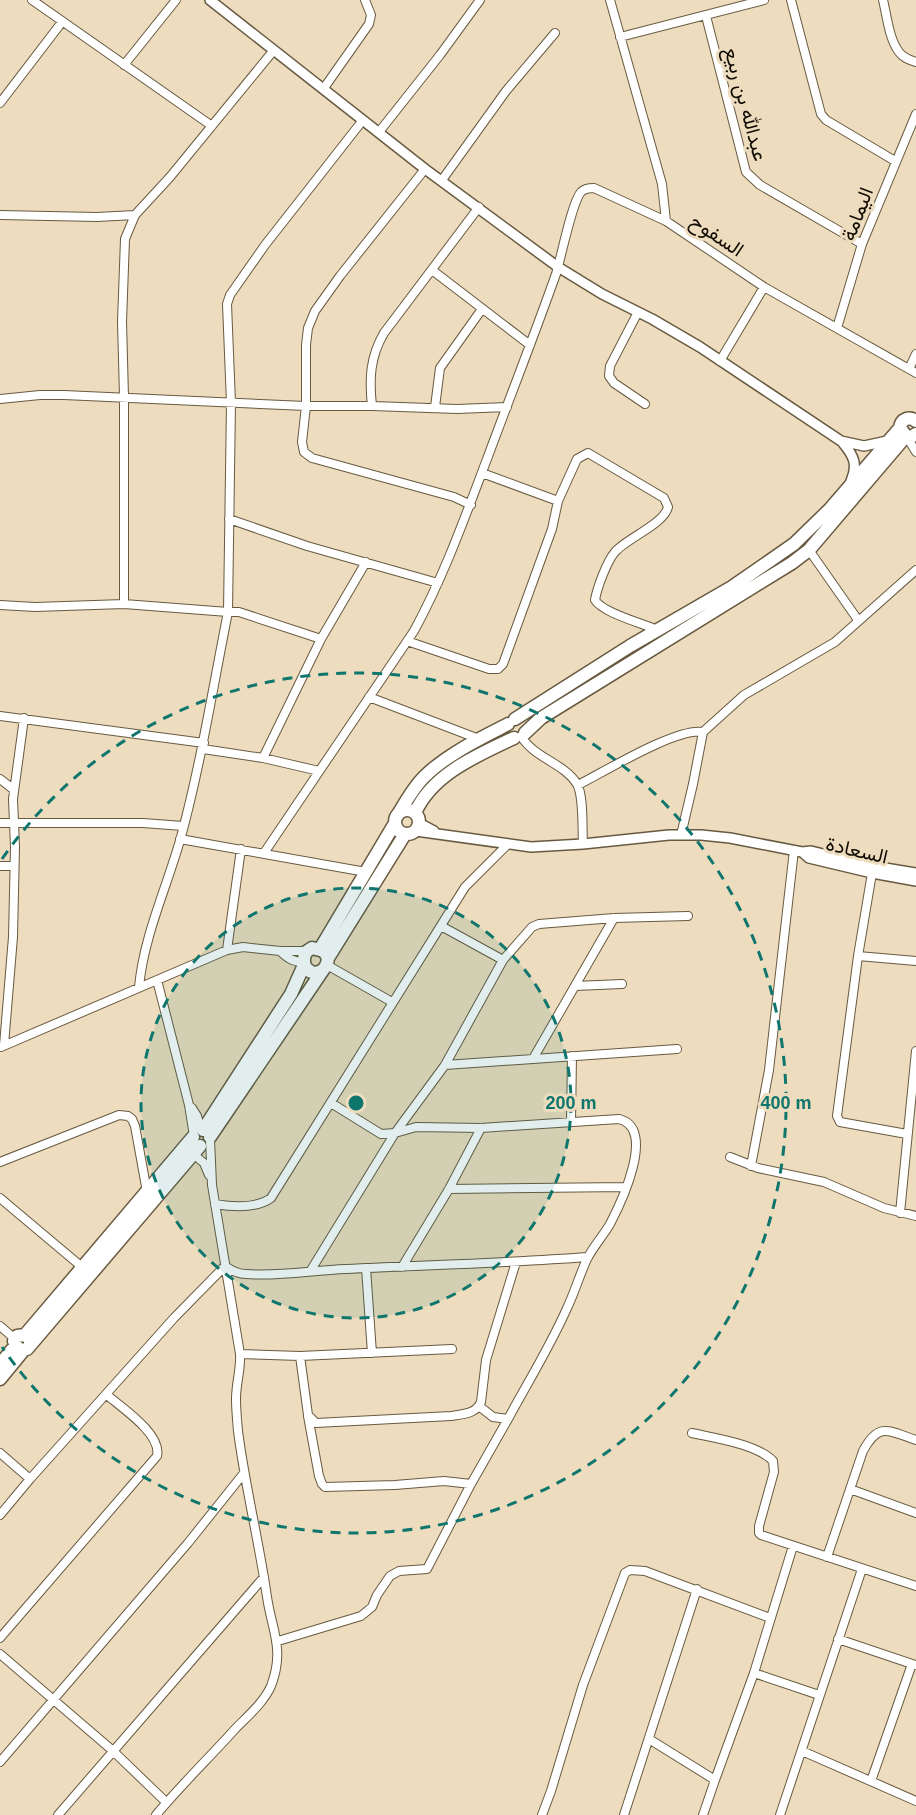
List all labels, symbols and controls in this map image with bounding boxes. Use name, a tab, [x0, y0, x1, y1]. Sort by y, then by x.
street label: عبدالله بن ربيع	[717, 44, 773, 164]
street label: اليمامة	[837, 184, 878, 244]
street label: السفوح	[685, 209, 748, 263]
street label: السعادة	[824, 832, 890, 868]
centre of rings	[346, 1093, 366, 1113]
text: 200 m	[545, 1093, 597, 1113]
text: 400 m	[760, 1093, 812, 1113]

